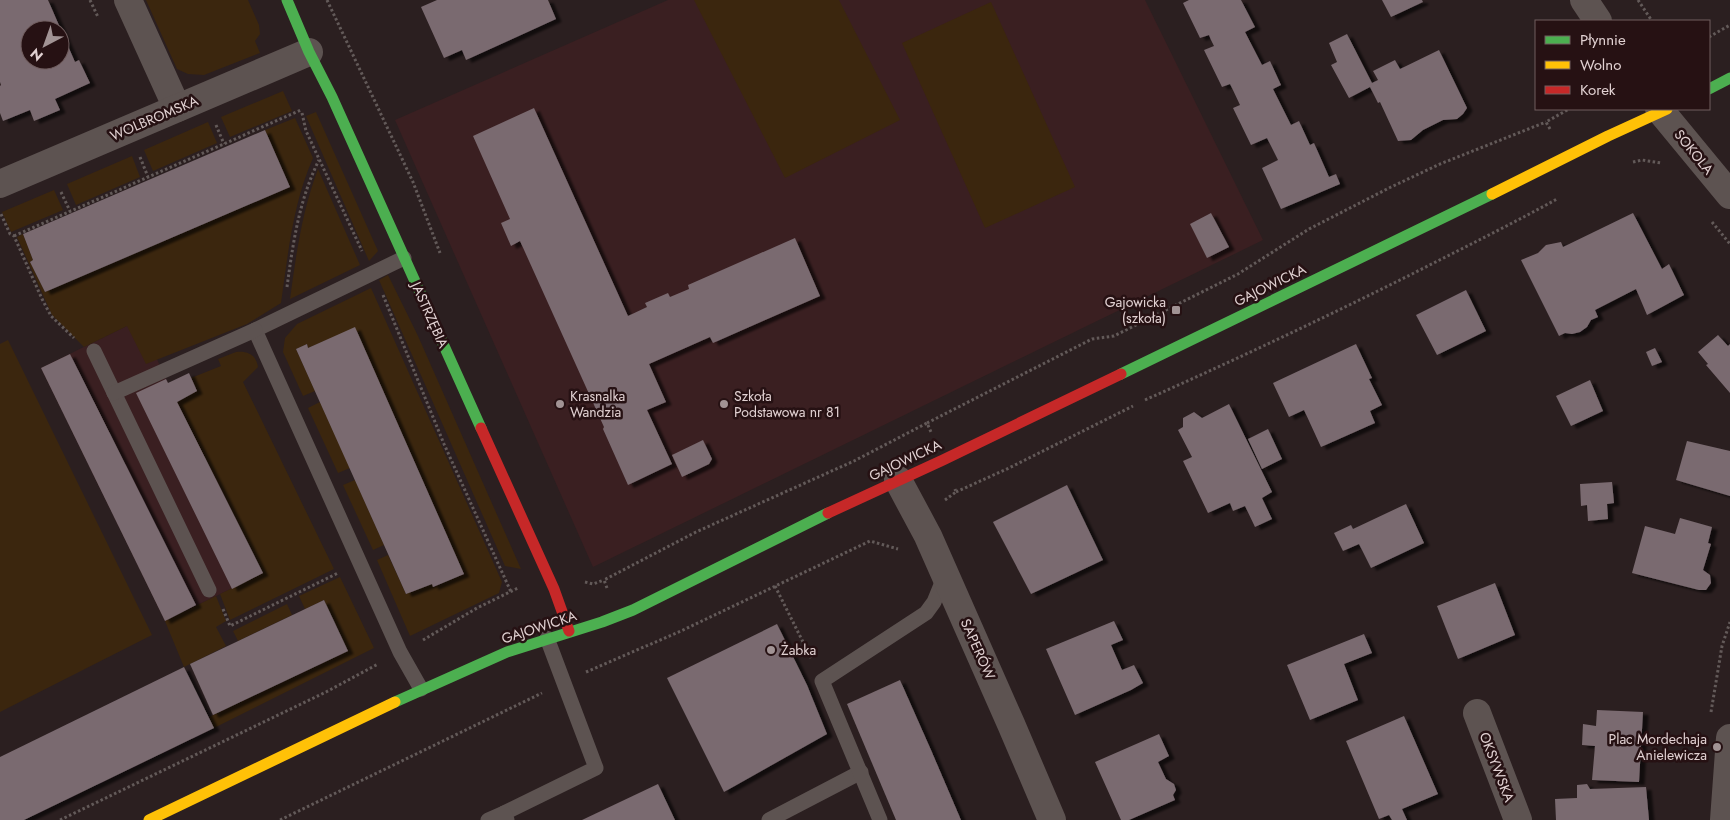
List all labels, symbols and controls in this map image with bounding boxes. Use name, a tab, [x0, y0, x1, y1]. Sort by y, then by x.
north arrow	[20, 20, 70, 70]
legend	[1535, 20, 1710, 110]
text: Płynnie	[1580, 29, 1626, 51]
text: N	[26, 44, 47, 66]
text: Wolno	[1580, 54, 1621, 76]
text: Korek	[1580, 79, 1616, 101]
street label: WOLBROMSKA	[107, 90, 202, 146]
street label: SOKOLA	[1670, 125, 1719, 179]
street label: GAJOWICKA	[1231, 259, 1310, 311]
street label: JASTRZĘBIA	[406, 277, 454, 352]
place label: Gajowicka (szkoła)	[1105, 292, 1166, 328]
marker: Gajowicka (szkoła)	[1170, 304, 1182, 316]
place label: Krasnalka Wandzia	[570, 386, 625, 422]
place label: Szkoła Podstawowa nr 81	[734, 386, 840, 422]
marker: Krasnalka Wandzia	[554, 398, 566, 410]
marker: Szkoła Podstawowa nr 81	[718, 398, 730, 410]
street label: GAJOWICKA	[866, 434, 945, 485]
street label: GAJOWICKA	[499, 605, 580, 649]
street label: SAPERÓW	[956, 615, 1000, 683]
place label: Żabka	[781, 640, 816, 660]
marker: Żabka	[765, 644, 777, 656]
street label: OKSYWSKA	[1474, 729, 1520, 806]
place label: Plac Mordechaja Anielewicza	[1608, 729, 1707, 765]
marker: Plac Mordechaja Anielewicza	[1711, 741, 1723, 753]

